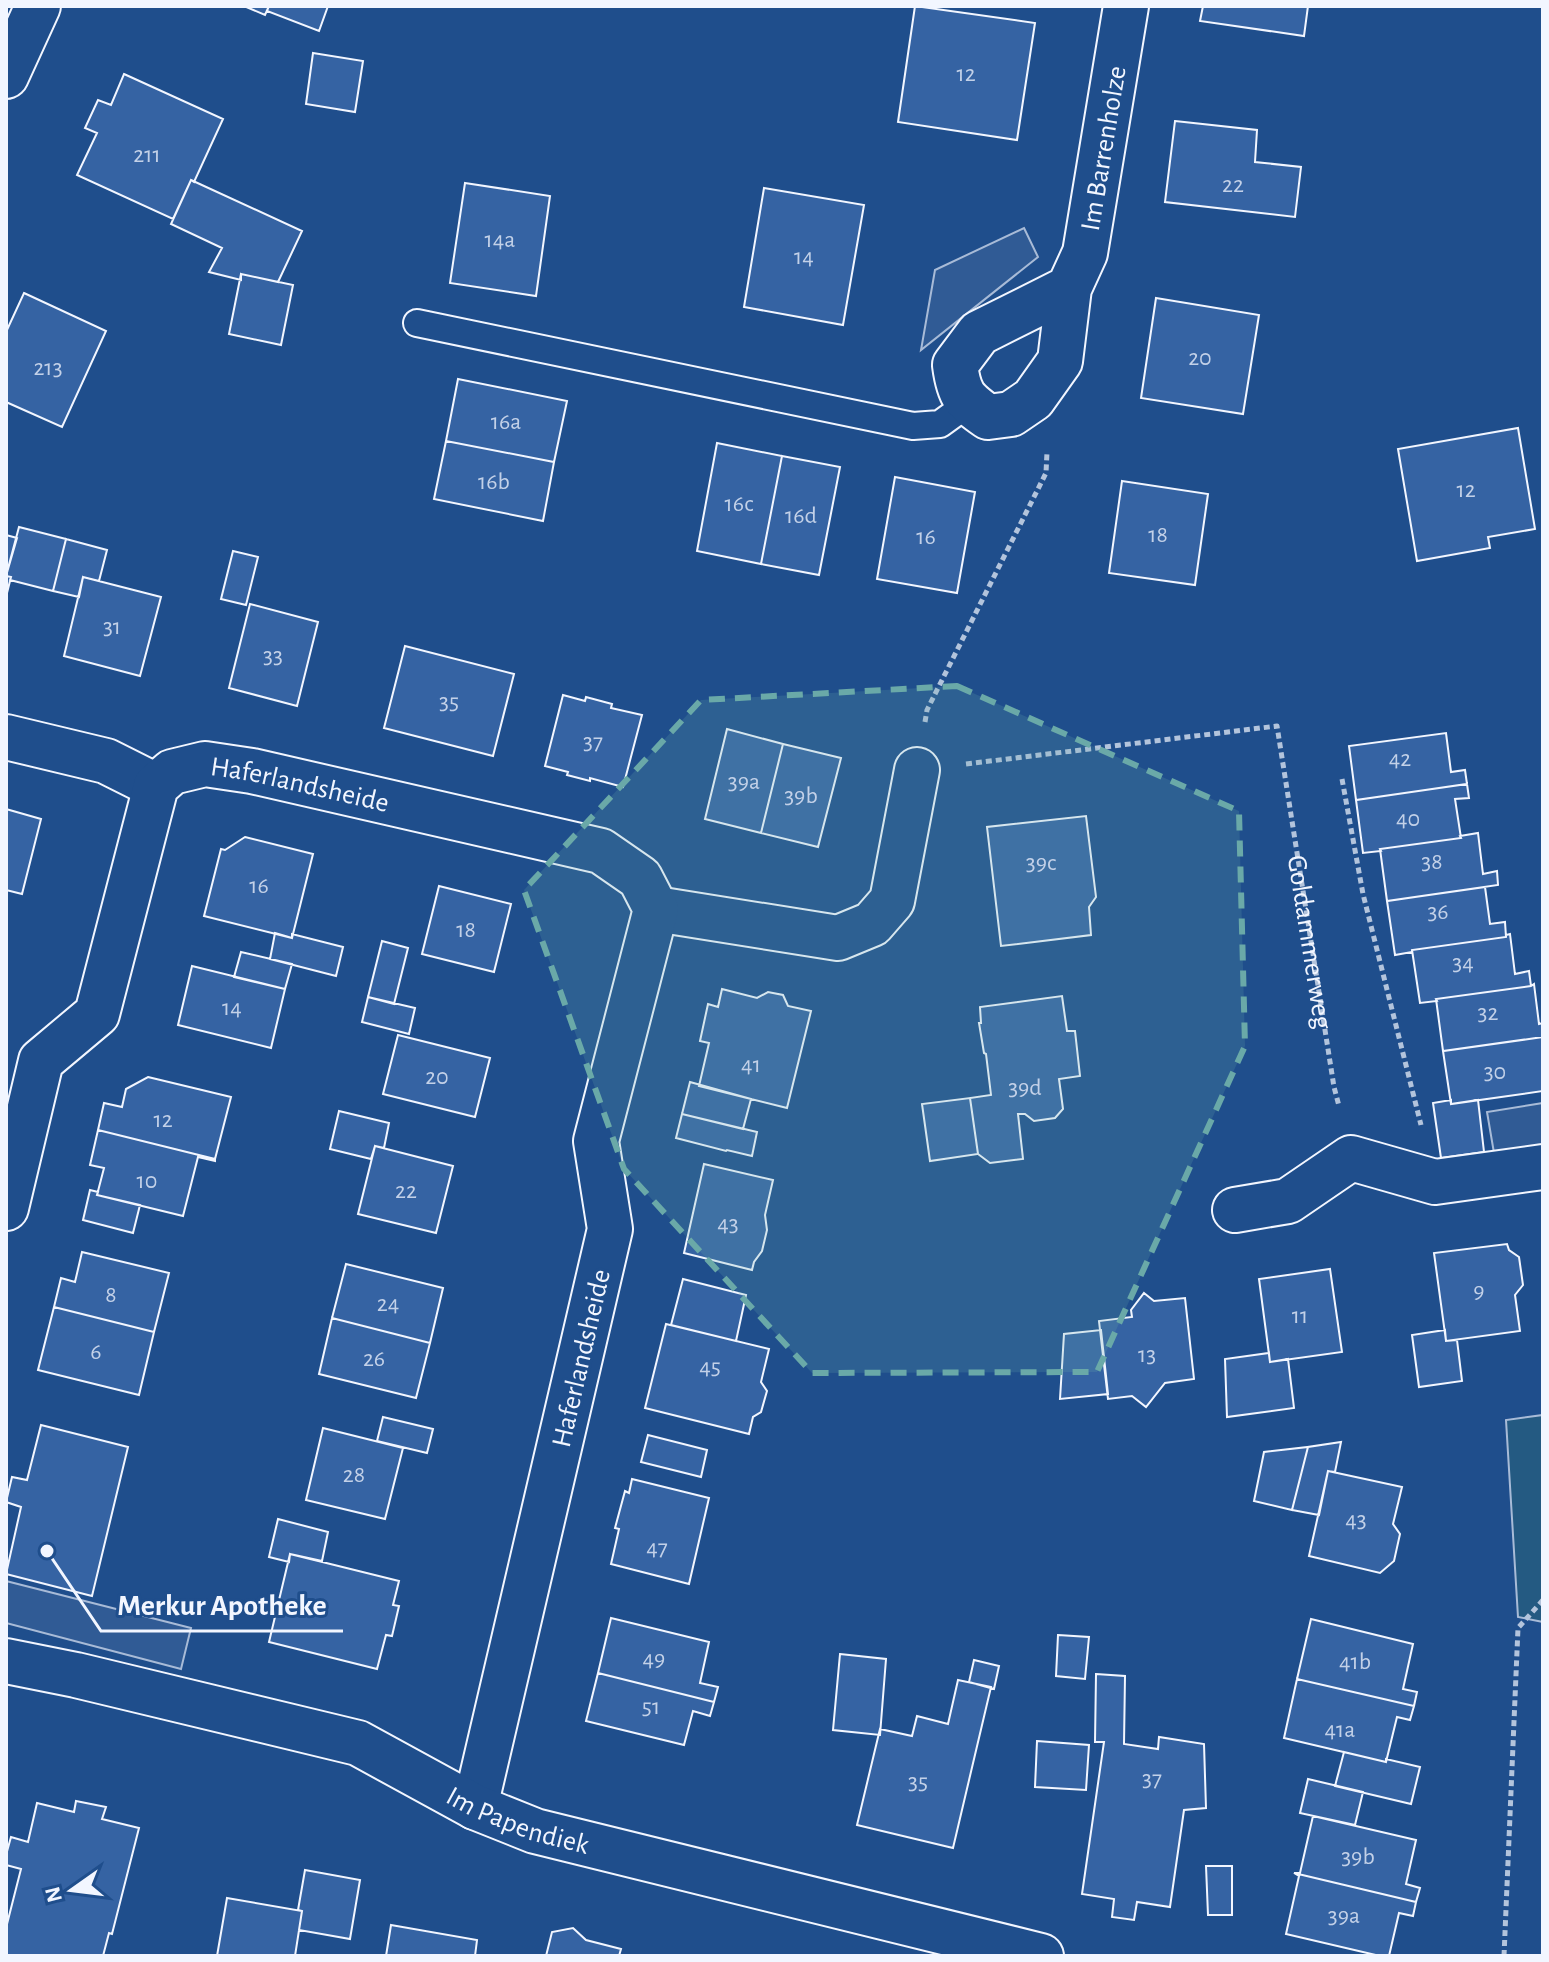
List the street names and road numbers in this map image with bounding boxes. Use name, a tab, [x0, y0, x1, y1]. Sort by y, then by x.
street label: Im Barrenholze	[1077, 64, 1132, 233]
street label: Haferlandsheide	[209, 753, 392, 818]
street label: Goldammerweg	[1282, 853, 1337, 1032]
street label: Haferlandsheide	[548, 1267, 616, 1450]
street label: Im Papendiek	[441, 1782, 592, 1860]

